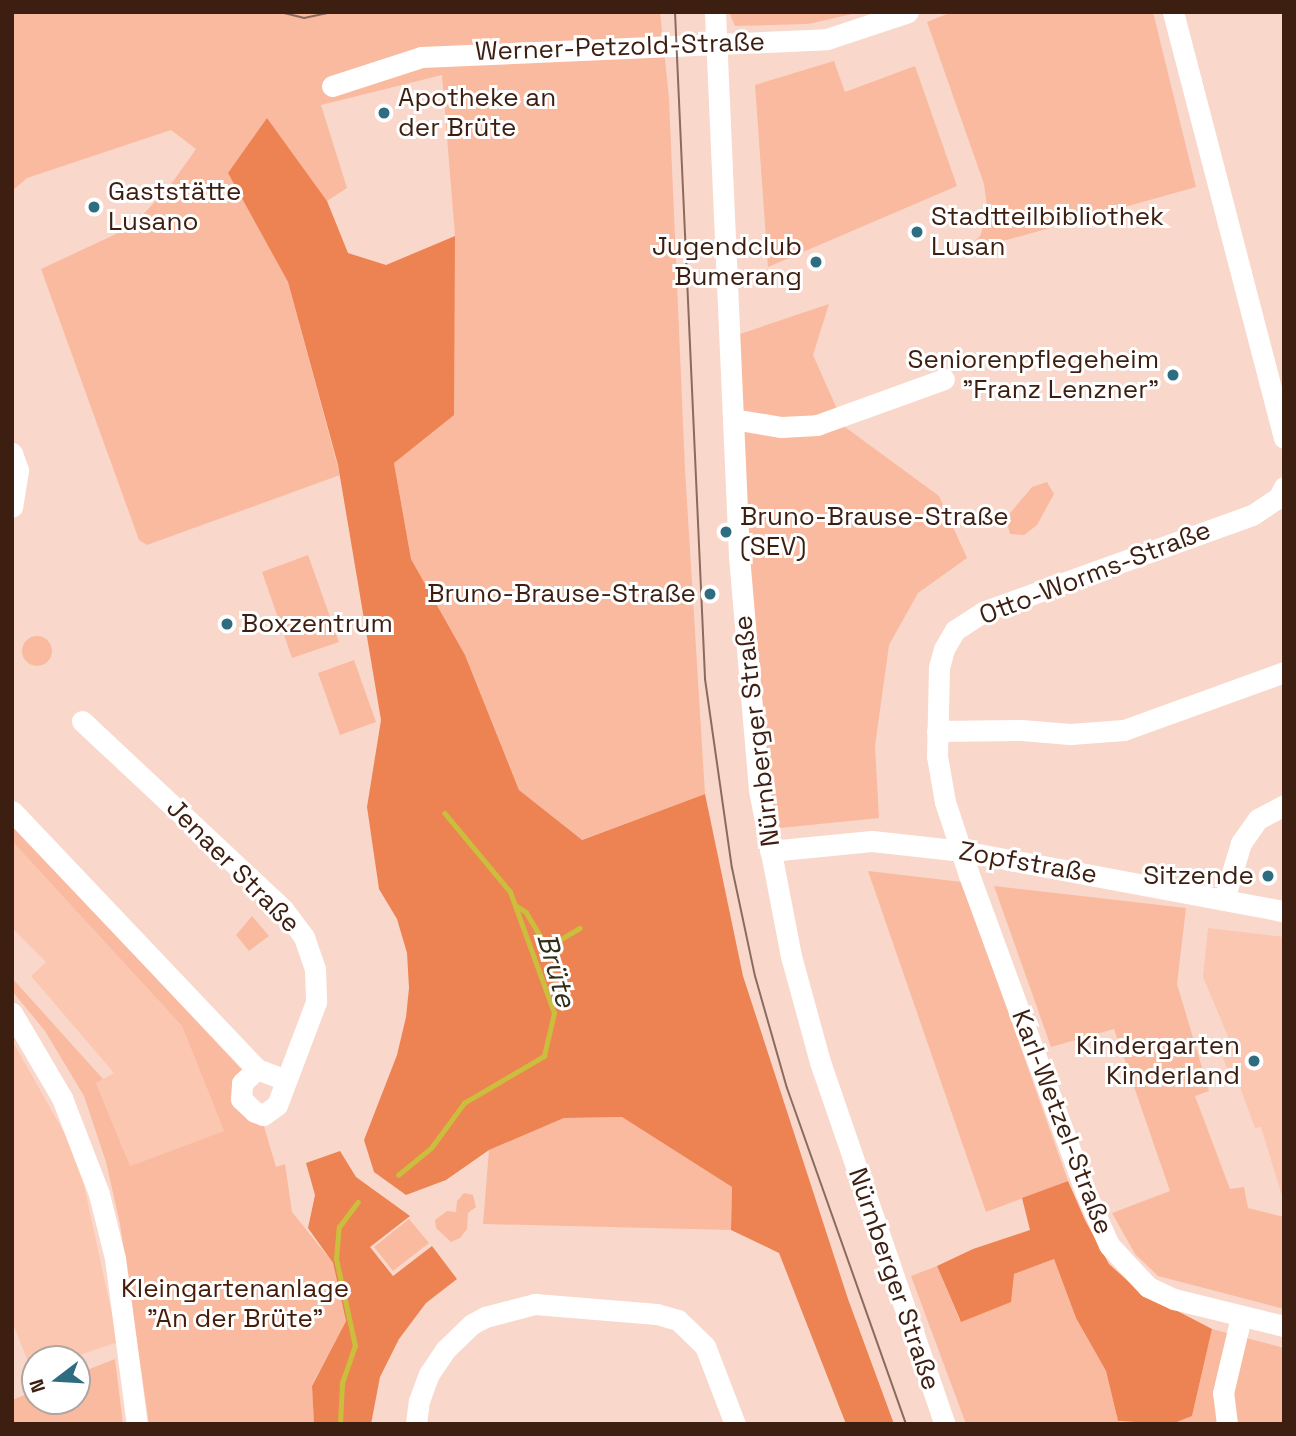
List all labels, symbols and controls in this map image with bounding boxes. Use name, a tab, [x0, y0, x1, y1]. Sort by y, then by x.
street label: Werner-Petzold-Straße	[475, 26, 765, 68]
place label: Apotheke an der Brüte	[398, 82, 556, 144]
marker: Apotheke an der Brüte	[376, 105, 392, 121]
place label: Gaststätte Lusano	[108, 176, 241, 238]
marker: Gaststätte Lusano	[86, 199, 102, 215]
place label: Stadtteilbibliothek Lusan	[931, 201, 1164, 262]
marker: Stadtteilbibliothek Lusan	[909, 224, 925, 240]
place label: Jugendclub Bumerang	[652, 231, 802, 292]
marker: Jugendclub Bumerang	[808, 254, 824, 270]
place label: Seniorenpflegeheim "Franz Lenzner"	[908, 344, 1159, 406]
marker: Seniorenpflegeheim "Franz Lenzner"	[1165, 367, 1181, 383]
place label: Bruno-Brause-Straße (SEV)	[740, 501, 1009, 562]
street label: Otto-Worms-Straße	[975, 514, 1215, 632]
marker: Bruno-Brause-Straße (SEV)	[718, 524, 734, 540]
place label: Bruno-Brause-Straße	[427, 578, 696, 610]
marker: Bruno-Brause-Straße	[702, 586, 718, 602]
place label: Boxzentrum	[241, 608, 393, 640]
street label: Nürnberger Straße	[727, 614, 787, 848]
marker: Boxzentrum	[219, 616, 235, 632]
street label: Jenaer Straße	[160, 793, 306, 939]
street label: Zopfstraße	[957, 836, 1099, 890]
place label: Sitzende	[1143, 860, 1254, 892]
marker: Sitzende	[1260, 868, 1276, 884]
water label: Brüte	[530, 929, 584, 1011]
street label: Karl-Wetzel-Straße	[1005, 1005, 1119, 1239]
place label: Kindergarten Kinderland	[1076, 1030, 1240, 1092]
marker: Kindergarten Kinderland	[1246, 1053, 1262, 1069]
street label: Nürnberger Straße	[841, 1164, 947, 1394]
park label: Kleingartenanlage "An der Brüte"	[121, 1273, 349, 1334]
north arrow	[21, 1345, 91, 1415]
text: N	[24, 1376, 51, 1395]

